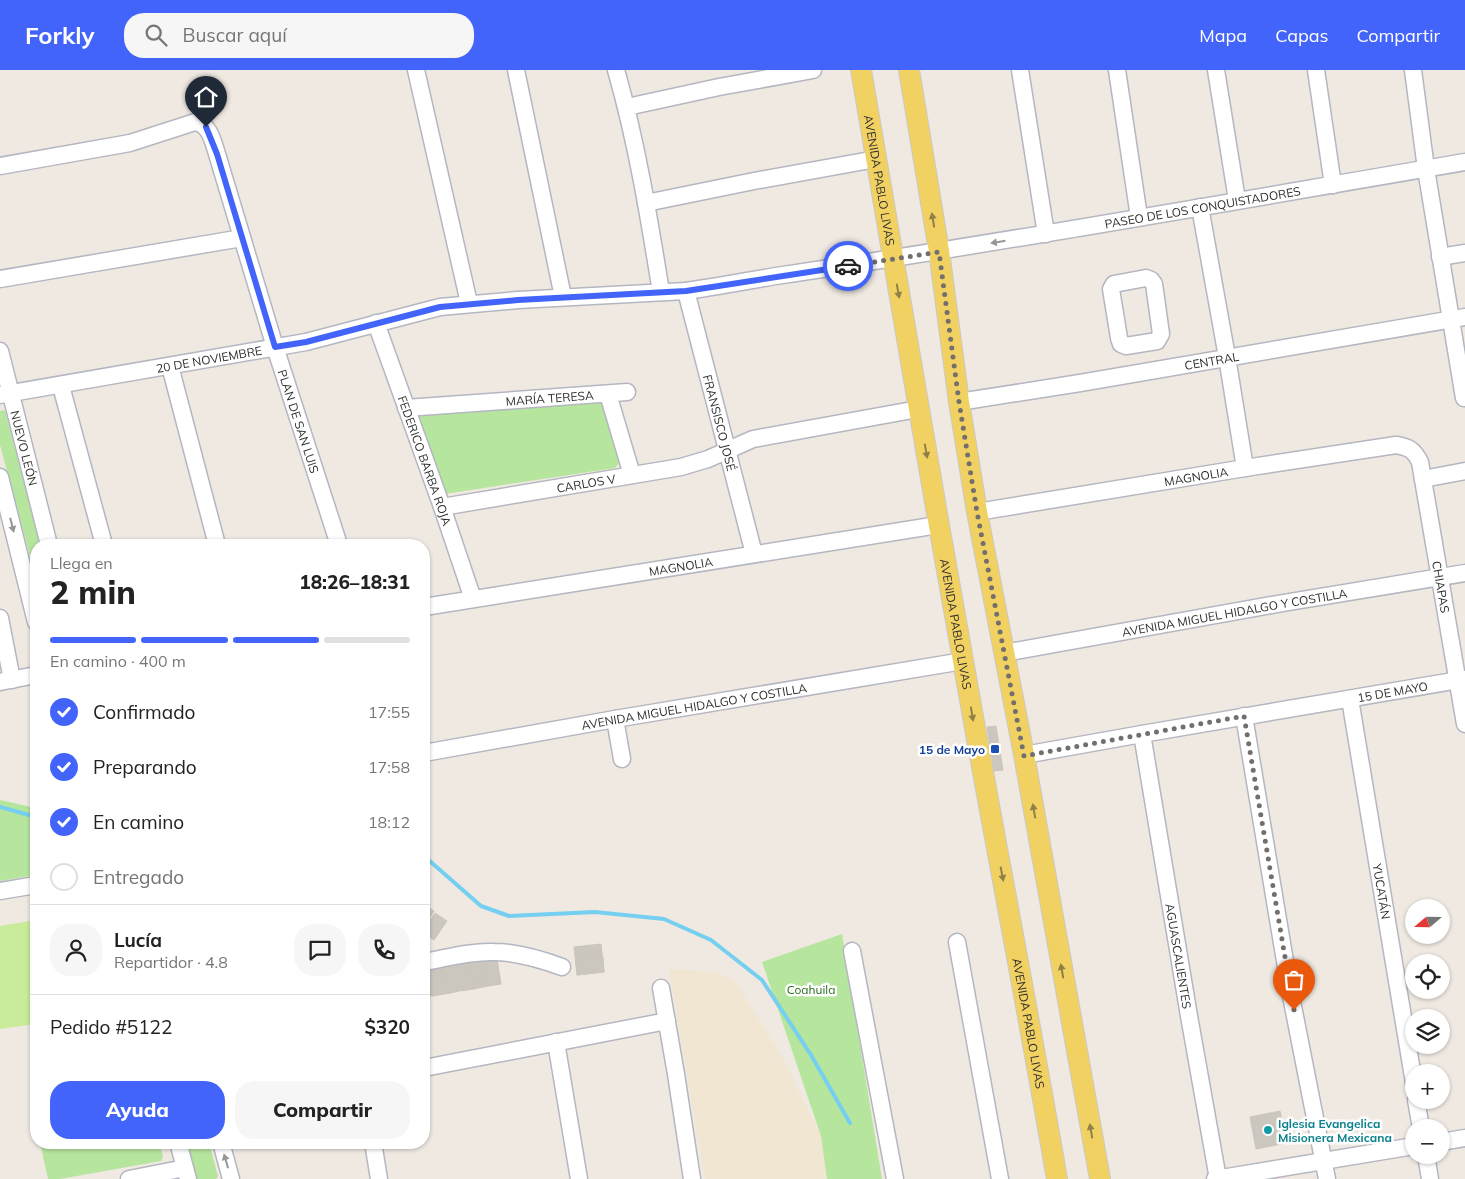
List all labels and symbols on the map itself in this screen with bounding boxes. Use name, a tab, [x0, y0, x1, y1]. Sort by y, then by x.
pin	[185, 76, 227, 127]
street label: AVENIDA PABLO LIVAS	[861, 114, 899, 247]
street label: PASEO DE LOS CONQUISTADORES	[1103, 183, 1302, 231]
one-way arrow	[929, 211, 937, 227]
one-way arrow	[989, 238, 1005, 246]
courier	[823, 241, 873, 291]
one-way arrow	[895, 283, 903, 299]
street label: 20 DE NOVIEMBRE	[155, 342, 263, 375]
street label: CENTRAL	[1183, 348, 1240, 372]
street label: PLAN DE SAN LUIS	[275, 367, 323, 475]
street label: FRANSISCO JOSÉ	[700, 373, 740, 472]
street label: MARÍA TERESA	[505, 387, 594, 408]
street label: FEDERICO BARBA ROJA	[395, 394, 455, 527]
street label: NUEVO LEÓN	[8, 409, 41, 487]
one-way arrow	[922, 443, 930, 459]
street label: MAGNOLIA	[1163, 463, 1229, 489]
street label: CARLOS V	[555, 470, 617, 495]
one-way arrow	[8, 517, 16, 532]
street label: MAGNOLIA	[648, 554, 714, 579]
street label: AVENIDA PABLO LIVAS	[937, 557, 975, 690]
street label: CHIAPAS	[1430, 560, 1453, 614]
street label: AVENIDA MIGUEL HIDALGO Y COSTILLA	[1121, 585, 1348, 639]
street label: 15 DE MAYO	[1356, 678, 1429, 705]
street label: AVENIDA MIGUEL HIDALGO Y COSTILLA	[580, 680, 808, 732]
one-way arrow	[969, 706, 977, 722]
place label: 15 de Mayo	[919, 742, 985, 757]
marker: 15 de Mayo	[989, 743, 1001, 755]
one-way arrow	[1029, 803, 1037, 819]
street label: YUCATÁN	[1370, 861, 1394, 920]
one-way arrow	[999, 866, 1007, 882]
north arrow	[1405, 899, 1450, 944]
street label: AGUASCALIENTES	[1163, 902, 1195, 1010]
street label: AVENIDA PABLO LIVAS	[1010, 957, 1048, 1090]
pin	[1273, 959, 1315, 1010]
one-way arrow	[1058, 963, 1066, 979]
park label: Coahuila	[787, 982, 835, 997]
place label: Iglesia Evangelica Misionera Mexicana	[1278, 1116, 1392, 1145]
one-way arrow	[1087, 1123, 1095, 1139]
marker: Iglesia Evangelica Misionera Mexicana	[1262, 1124, 1274, 1136]
one-way arrow	[222, 1153, 230, 1168]

